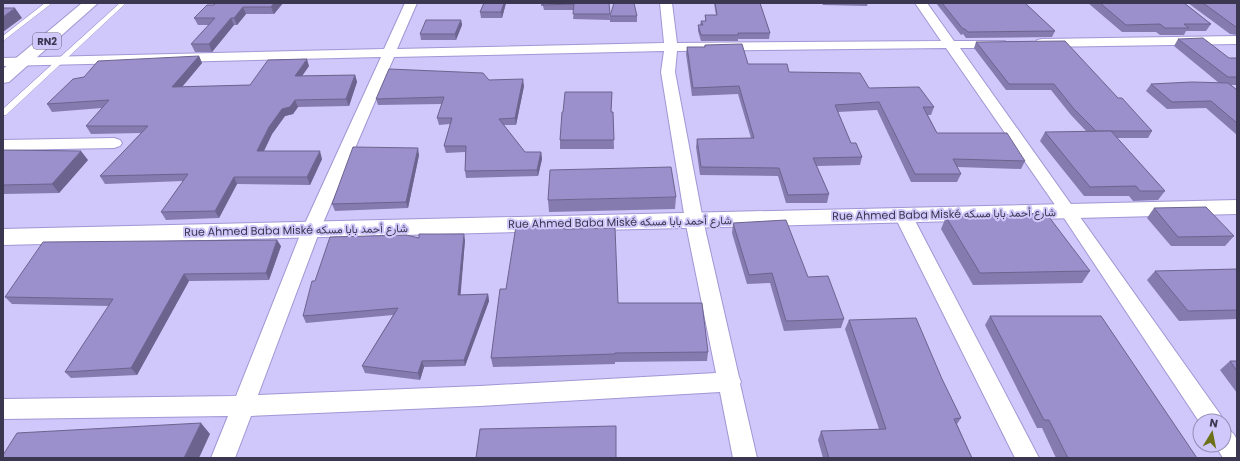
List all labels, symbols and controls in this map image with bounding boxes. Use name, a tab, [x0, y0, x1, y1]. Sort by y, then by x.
road number: RN2	[33, 33, 61, 49]
street label: Rue Ahmed Baba Miské شارع أحمد بابا مسكه	[832, 204, 1056, 224]
street label: Rue Ahmed Baba Miské شارع أحمد بابا مسكه	[508, 212, 732, 232]
street label: Rue Ahmed Baba Miské شارع أحمد بابا مسكه	[184, 220, 408, 240]
north arrow	[1192, 413, 1232, 453]
text: N	[1208, 415, 1219, 432]

